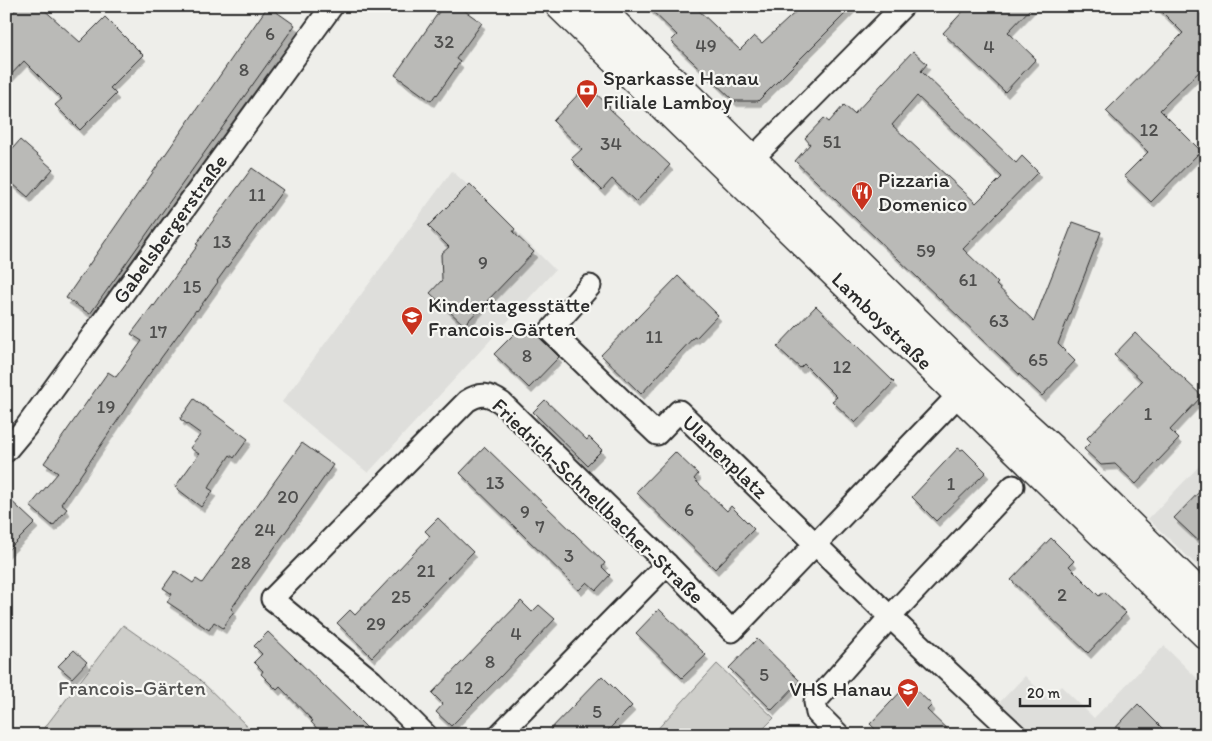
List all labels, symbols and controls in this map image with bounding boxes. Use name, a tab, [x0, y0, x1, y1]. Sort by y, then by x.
house number: 6	[265, 22, 275, 45]
house number: 32	[434, 30, 454, 53]
house number: 49	[695, 34, 717, 57]
house number: 4	[983, 35, 995, 58]
house number: 8	[239, 58, 249, 81]
place label: Sparkasse Hanau Filiale Lamboy	[603, 65, 759, 114]
bank icon: Sparkasse Hanau Filiale Lamboy	[575, 78, 599, 109]
house number: 12	[1140, 118, 1158, 141]
house number: 51	[823, 130, 842, 153]
house number: 34	[600, 132, 622, 155]
street label: Gabelsbergerstraße	[107, 149, 232, 308]
place label: Pizzaria Domenico	[878, 167, 967, 216]
restaurant icon: Pizzaria Domenico	[850, 180, 874, 211]
house number: 11	[248, 183, 266, 206]
house number: 13	[212, 230, 232, 253]
house number: 59	[916, 239, 936, 262]
house number: 9	[478, 251, 488, 274]
street label: Lamboystraße	[827, 266, 938, 375]
house number: 61	[959, 268, 978, 291]
house number: 15	[183, 275, 201, 298]
place label: Kindertagesstätte Francois-Gärten	[428, 292, 590, 341]
school or university icon: Kindertagesstätte Francois-Gärten	[400, 305, 424, 336]
house number: 63	[989, 309, 1009, 332]
house number: 17	[149, 320, 167, 343]
house number: 11	[645, 325, 663, 348]
house number: 8	[522, 344, 532, 367]
house number: 65	[1028, 348, 1048, 371]
house number: 12	[833, 355, 851, 378]
street label: Friedrich-Schnellbacher-Straße	[487, 393, 710, 609]
house number: 19	[97, 395, 115, 418]
house number: 1	[1144, 402, 1153, 425]
street label: Ulanenplatz	[677, 410, 774, 504]
house number: 13	[485, 471, 505, 494]
house number: 1	[947, 472, 956, 495]
house number: 20	[277, 485, 299, 508]
house number: 6	[684, 498, 694, 521]
house number: 9	[520, 500, 530, 523]
house number: 7	[535, 515, 545, 538]
house number: 24	[254, 518, 276, 541]
house number: 3	[564, 544, 574, 567]
house number: 28	[231, 551, 251, 574]
house number: 21	[417, 559, 436, 582]
house number: 2	[1057, 583, 1067, 606]
house number: 25	[391, 585, 411, 608]
house number: 29	[366, 612, 386, 635]
house number: 4	[510, 622, 522, 645]
house number: 8	[485, 650, 495, 673]
house number: 5	[759, 663, 769, 686]
park label: Francois-Gärten	[58, 675, 206, 700]
house number: 12	[455, 676, 473, 699]
place label: VHS Hanau	[789, 676, 892, 701]
scale bar	[1020, 676, 1090, 708]
school or university icon: VHS Hanau	[896, 677, 920, 708]
text: 20 m	[1027, 684, 1061, 702]
house number: 5	[592, 700, 602, 723]

